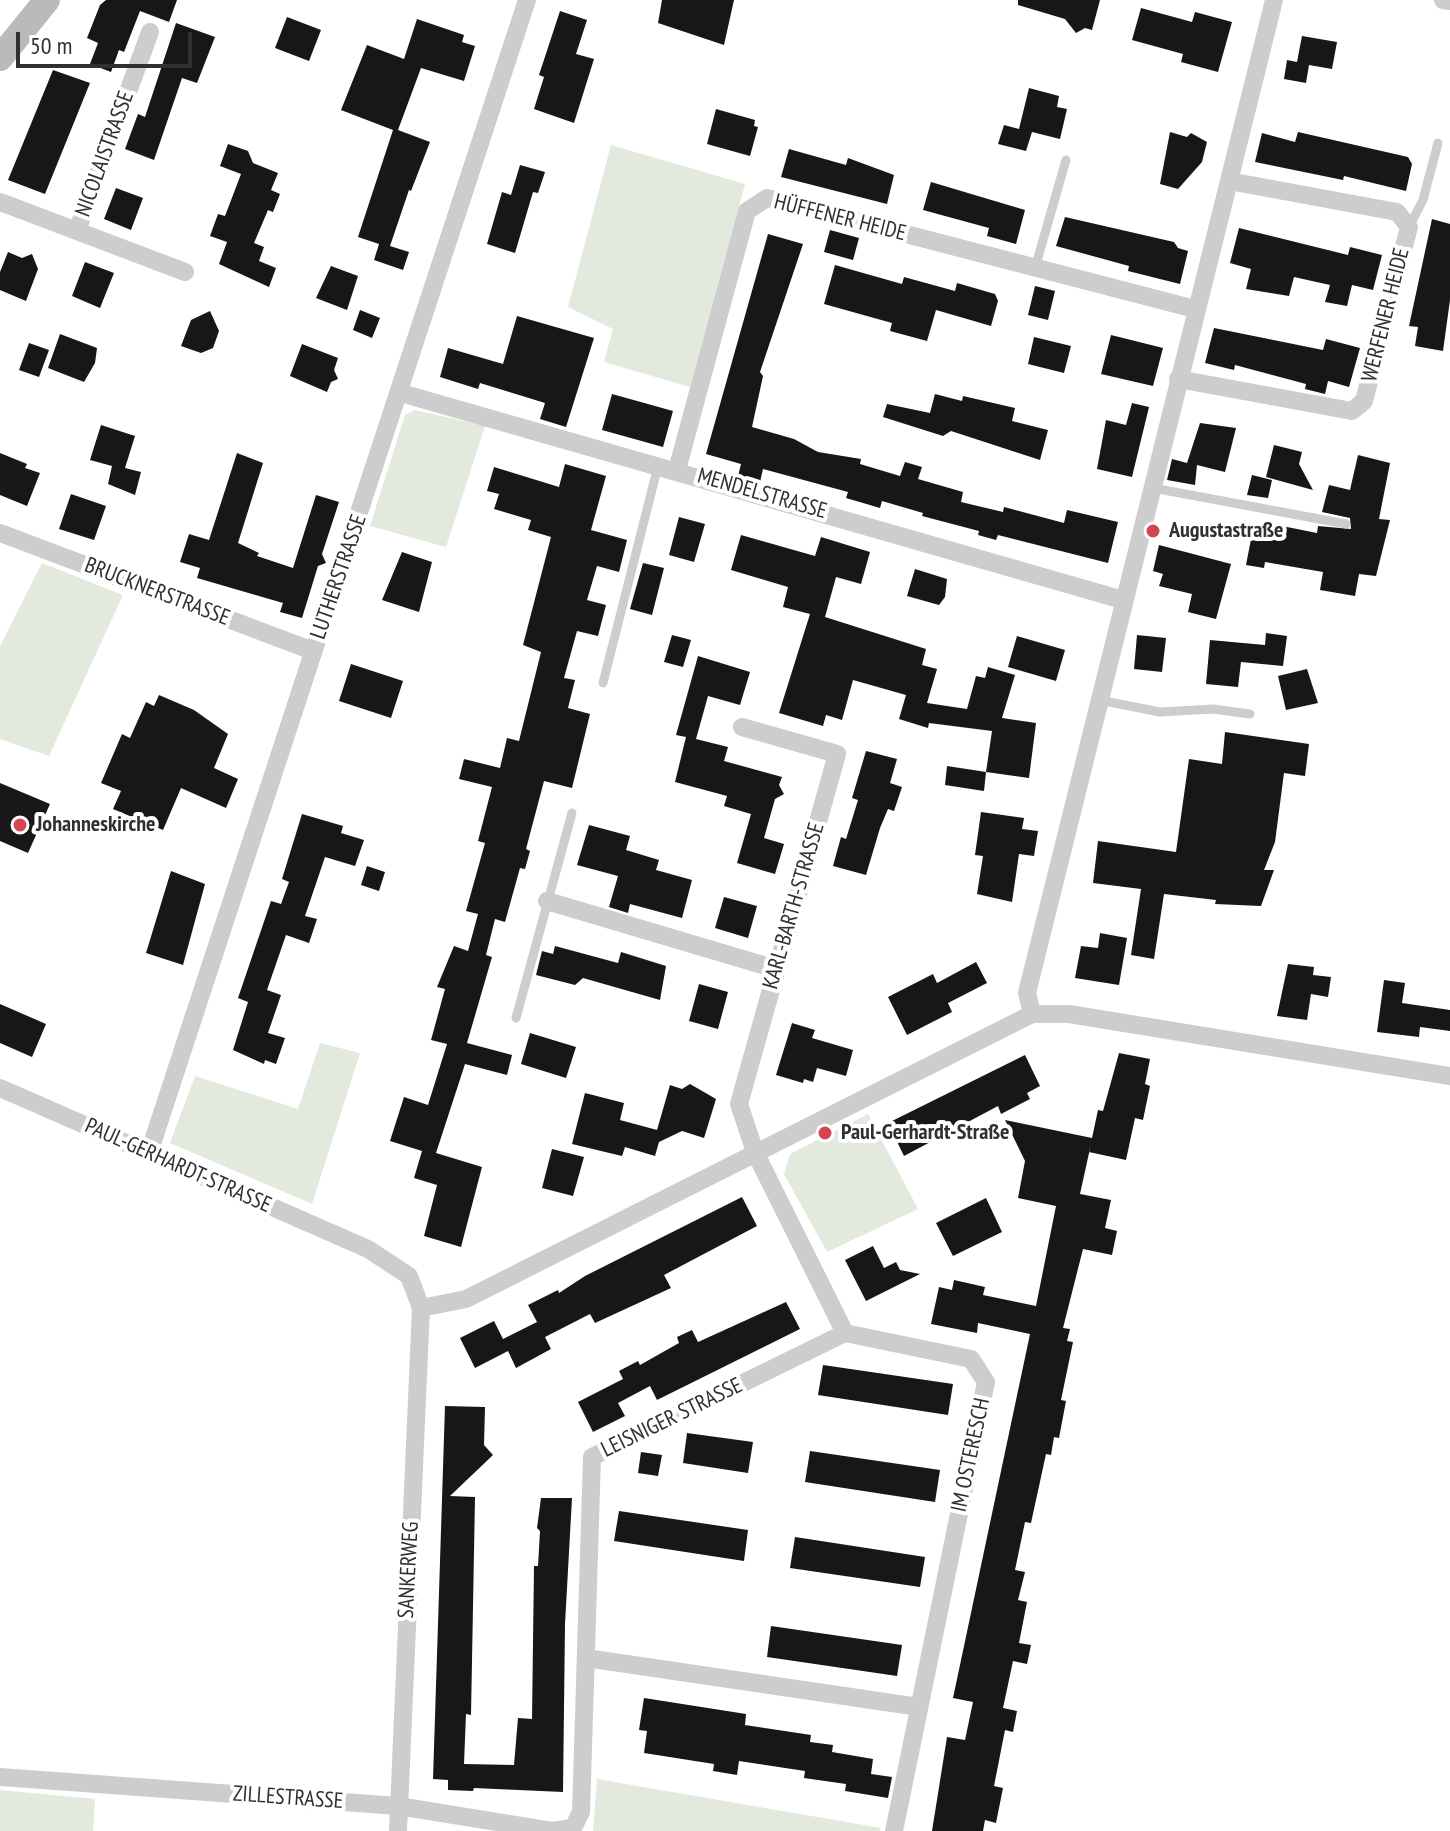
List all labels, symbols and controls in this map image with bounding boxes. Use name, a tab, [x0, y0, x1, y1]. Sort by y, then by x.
scale bar	[20, 16, 196, 66]
text: 50 m	[30, 30, 72, 61]
street label: NICOLAISTRASSE	[70, 88, 140, 220]
street label: HÜFFENER HEIDE	[771, 189, 909, 247]
street label: WERFENER HEIDE	[1357, 245, 1415, 385]
street label: MENDELSTRASSE	[694, 463, 830, 525]
street label: LUTHERSTRASSE	[305, 511, 373, 643]
place label: Augustastraße	[1169, 518, 1283, 544]
marker: Augustastraße	[1144, 522, 1162, 540]
street label: BRUCKNERSTRASSE	[81, 552, 233, 632]
place label: Johanneskirche	[36, 812, 155, 838]
marker: Johanneskirche	[11, 816, 29, 834]
street label: KARL-BARTH-STRASSE	[758, 820, 830, 992]
street label: PAUL-GERHARDT-STRASSE	[81, 1113, 275, 1219]
place label: Paul-Gerhardt-Straße	[841, 1120, 1009, 1146]
marker: Paul-Gerhardt-Straße	[816, 1124, 834, 1142]
street label: LEISNIGER STRASSE	[597, 1372, 747, 1464]
street label: IM OSTERESCH	[946, 1396, 996, 1514]
street label: SANKERWEG	[393, 1521, 425, 1619]
street label: ZILLESTRASSE	[232, 1781, 344, 1815]

